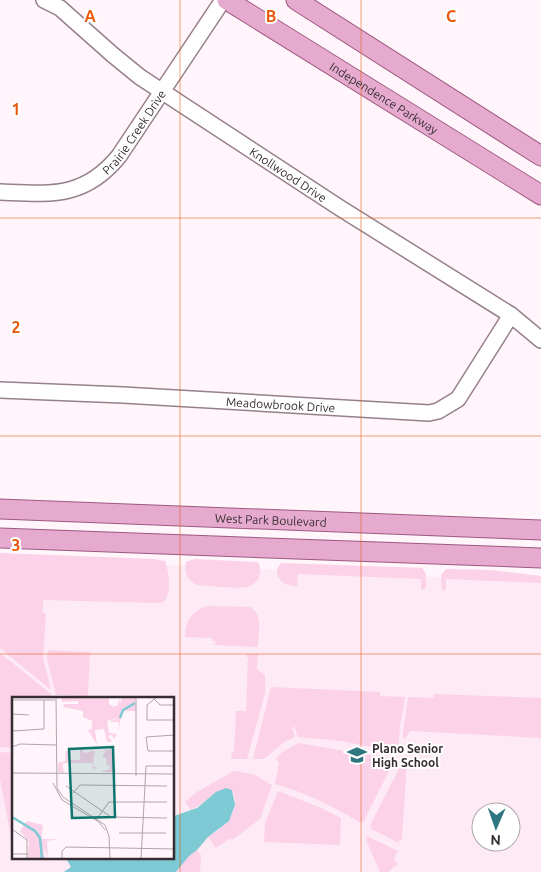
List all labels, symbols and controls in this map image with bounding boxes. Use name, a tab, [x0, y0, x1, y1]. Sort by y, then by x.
text: A	[84, 7, 96, 25]
text: B	[266, 7, 276, 25]
text: C	[446, 7, 456, 25]
street label: Independence Parkway	[328, 59, 441, 136]
street label: Prairie Creek Drive	[99, 87, 168, 177]
text: 1	[11, 100, 21, 118]
street label: Knollwood Drive	[248, 144, 329, 204]
text: 2	[11, 318, 21, 336]
street label: Meadowbrook Drive	[226, 395, 336, 414]
street label: West Park Boulevard	[215, 511, 327, 528]
text: 3	[11, 536, 21, 554]
inset map	[12, 697, 175, 860]
place label: Plano Senior High School	[372, 742, 443, 769]
school or university icon: Plano Senior High School	[346, 744, 368, 766]
north arrow	[471, 802, 521, 852]
text: N	[490, 832, 501, 848]

